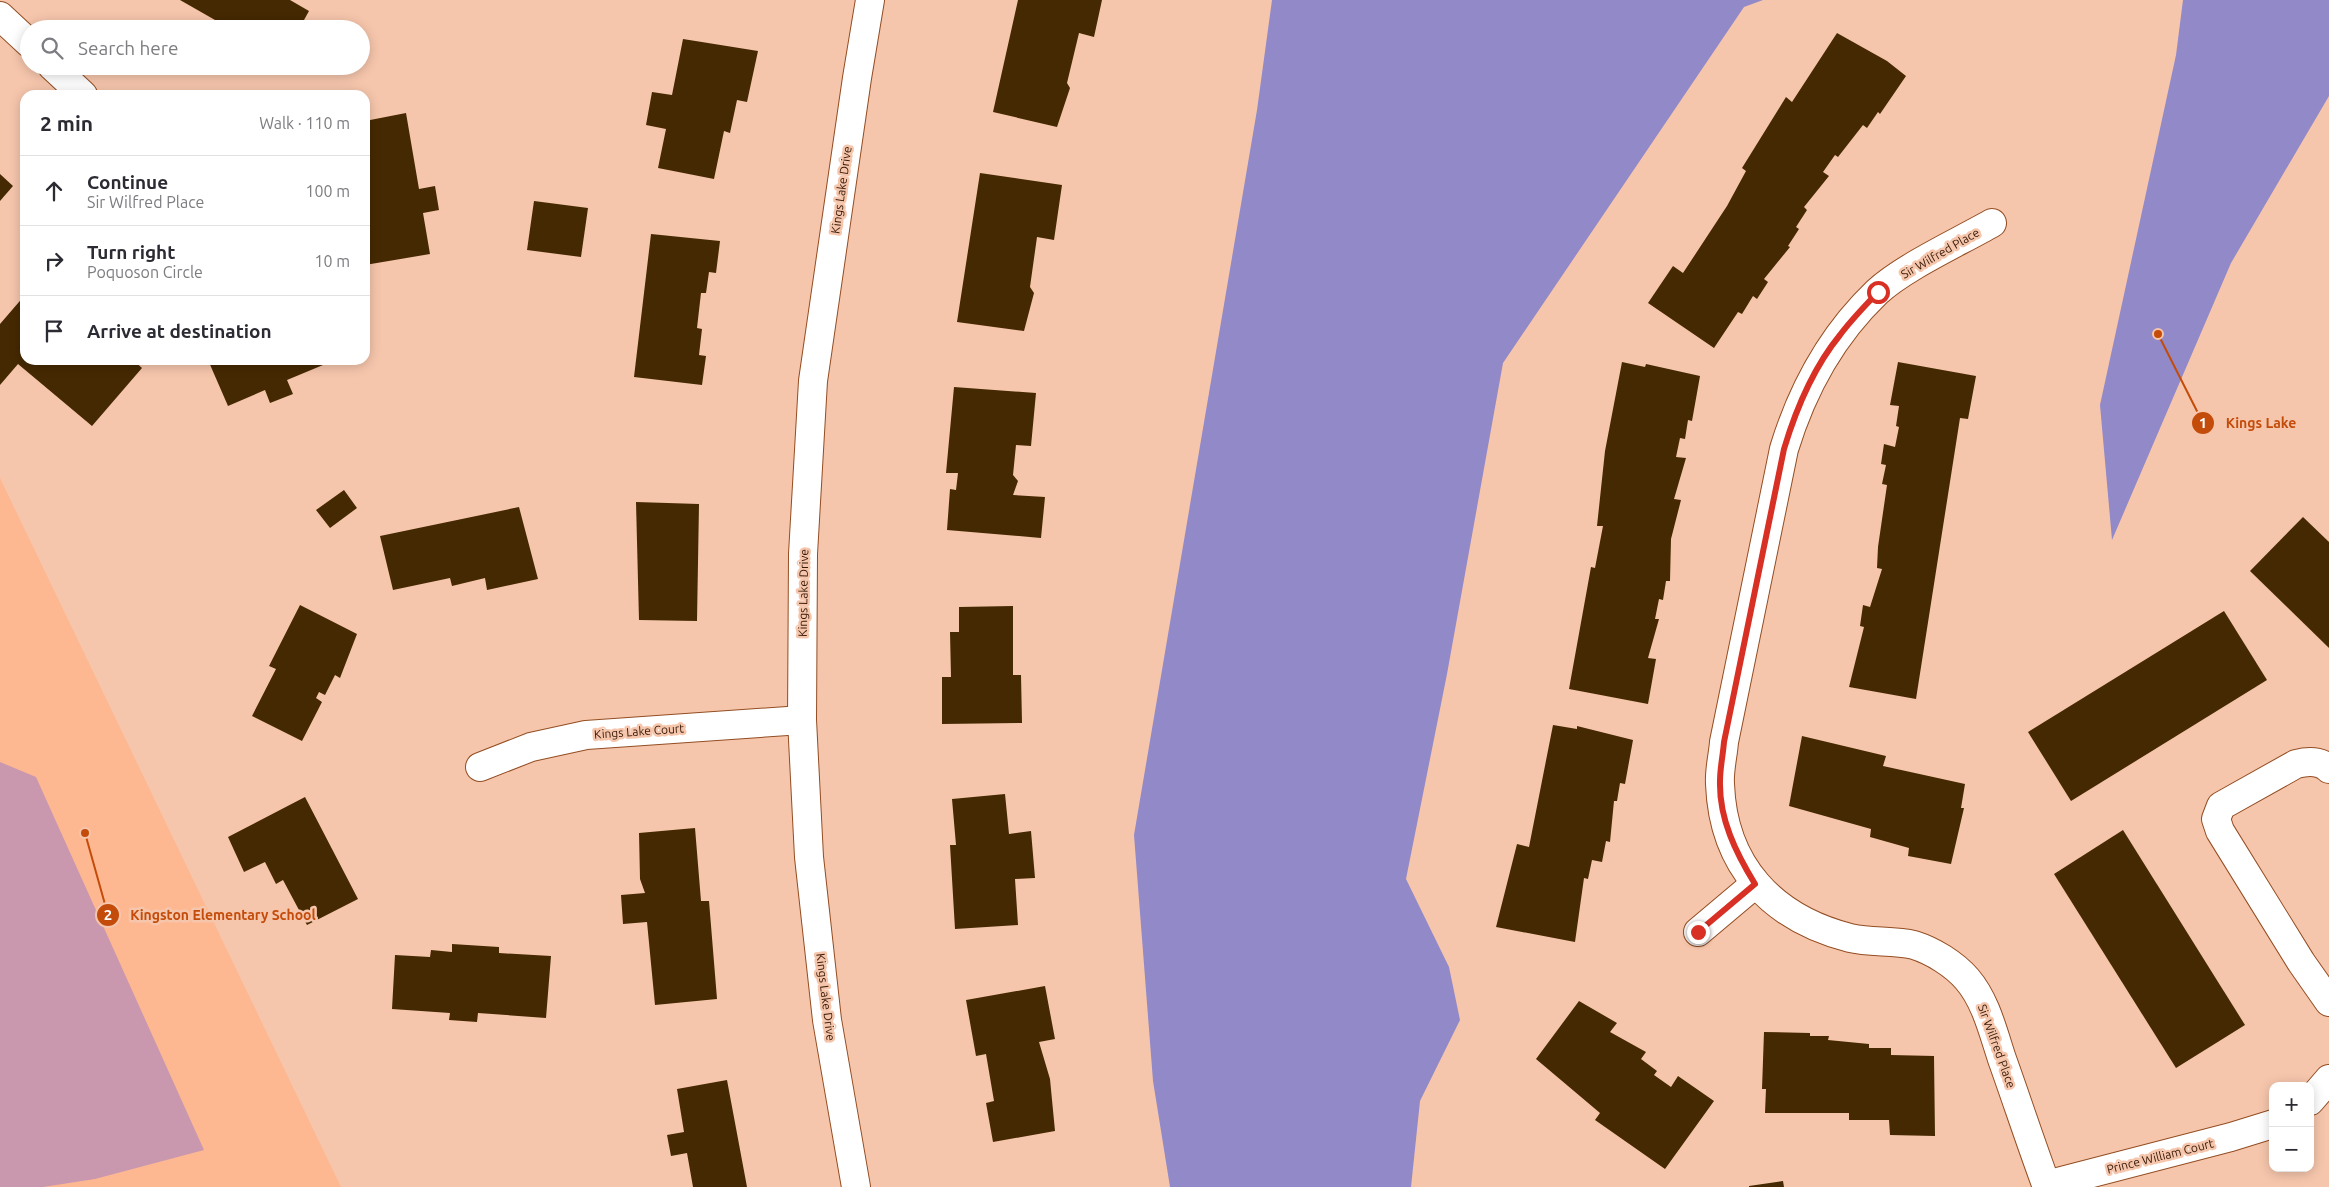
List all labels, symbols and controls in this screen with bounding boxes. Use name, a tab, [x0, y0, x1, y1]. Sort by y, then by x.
search box	[20, 20, 370, 75]
icon: search	[38, 34, 66, 62]
text: Search here	[78, 37, 178, 59]
text: 2 min	[40, 111, 93, 135]
text: Walk · 110 m	[259, 114, 350, 132]
street label: Kings Lake Drive	[828, 145, 854, 235]
text: Continue	[87, 171, 168, 193]
icon: ahead	[40, 177, 68, 205]
text: 100 m	[305, 182, 350, 200]
text: Sir Wilfred Place	[87, 193, 204, 211]
street label: Sir Wilfred Place	[1899, 225, 1981, 281]
text: Turn right	[87, 241, 175, 263]
icon: right	[40, 247, 68, 275]
text: 10 m	[314, 252, 350, 270]
text: Poquoson Circle	[87, 263, 203, 281]
route start	[1867, 281, 1890, 304]
icon: arrive	[40, 317, 68, 345]
text: Arrive at destination	[87, 320, 272, 342]
callout: Kings Lake	[2190, 408, 2306, 437]
text: 1	[2199, 414, 2207, 431]
text: Kings Lake	[2226, 415, 2296, 431]
street label: Kings Lake Drive	[796, 549, 810, 637]
street label: Kings Lake Court	[594, 721, 685, 741]
callout: Kingston Elementary School	[96, 901, 326, 930]
text: 2	[104, 906, 112, 923]
text: Kingston Elementary School	[130, 907, 316, 923]
route end	[1687, 921, 1710, 944]
street label: Kings Lake Drive	[814, 953, 838, 1041]
street label: Sir Wilfred Place	[1976, 1002, 2018, 1090]
map controls	[2269, 1082, 2314, 1172]
button: +	[2269, 1082, 2314, 1127]
button: −	[2269, 1127, 2314, 1172]
street label: Prince William Court	[2105, 1136, 2215, 1176]

